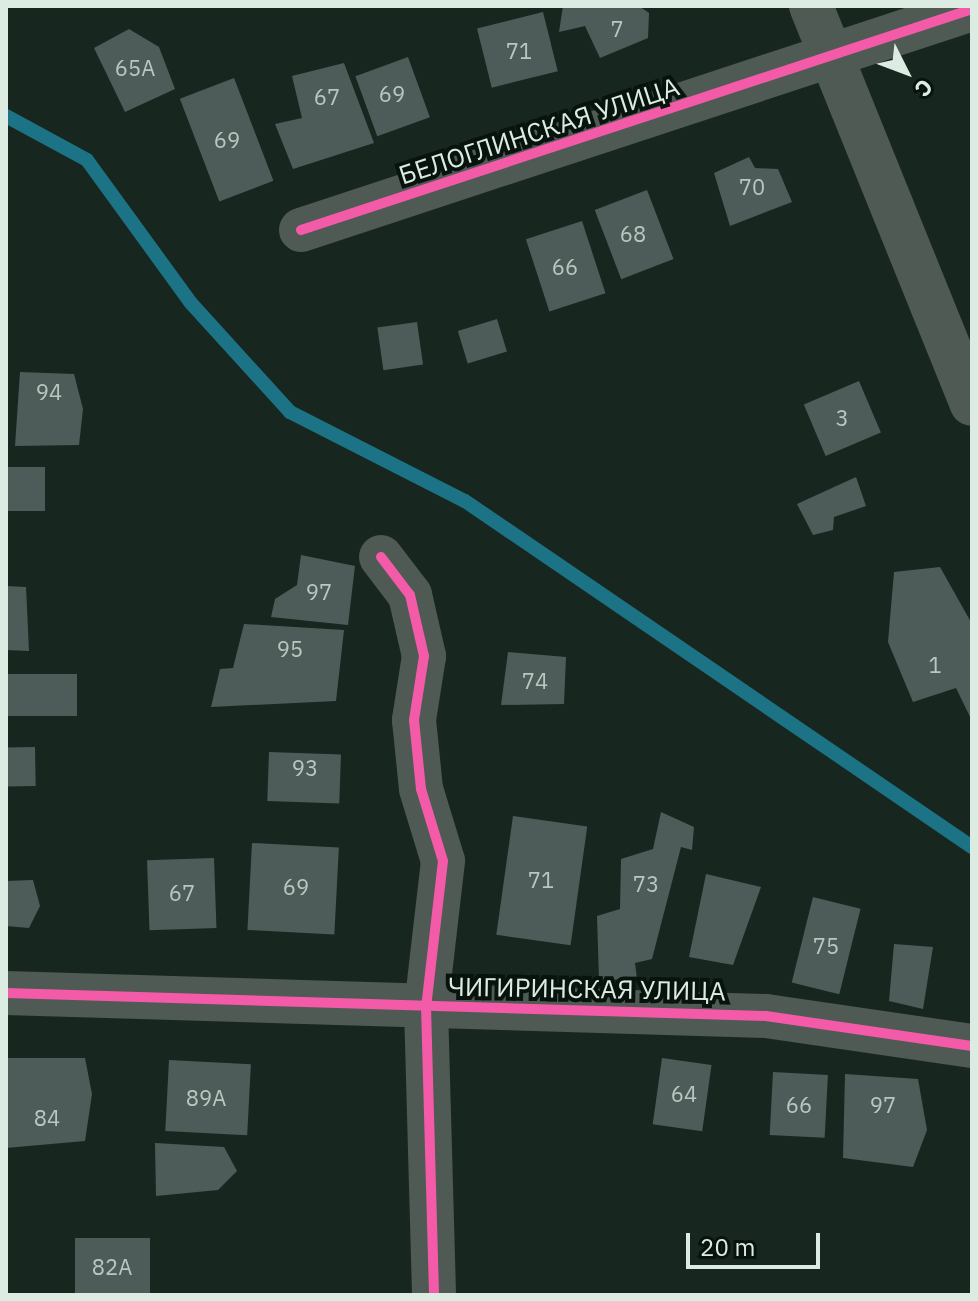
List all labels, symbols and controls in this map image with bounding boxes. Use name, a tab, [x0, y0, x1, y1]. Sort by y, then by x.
house number: 7	[610, 16, 624, 42]
north arrow	[866, 32, 946, 112]
house number: 71	[506, 38, 532, 64]
house number: 65А	[115, 55, 155, 81]
street label: БЕЛОГЛИНСКАЯ УЛИЦА	[395, 71, 683, 191]
text: С	[909, 73, 940, 103]
house number: 69	[379, 81, 405, 107]
house number: 67	[314, 84, 340, 110]
house number: 69	[214, 127, 240, 153]
house number: 70	[739, 174, 765, 200]
house number: 68	[620, 221, 646, 247]
house number: 66	[552, 254, 578, 280]
house number: 94	[36, 379, 62, 405]
house number: 3	[835, 405, 849, 431]
house number: 97	[306, 579, 332, 605]
house number: 95	[277, 636, 303, 662]
house number: 1	[928, 652, 942, 678]
house number: 74	[522, 668, 548, 694]
house number: 93	[292, 755, 318, 781]
house number: 71	[528, 867, 554, 893]
house number: 73	[633, 871, 659, 897]
house number: 69	[283, 874, 309, 900]
house number: 67	[169, 880, 195, 906]
house number: 75	[813, 933, 839, 959]
street label: ЧИГИРИНСКАЯ УЛИЦА	[448, 971, 726, 1007]
house number: 64	[671, 1081, 697, 1107]
house number: 89А	[186, 1085, 226, 1111]
house number: 66	[786, 1092, 812, 1118]
house number: 97	[870, 1092, 896, 1118]
house number: 84	[34, 1105, 60, 1131]
scale bar	[690, 1217, 824, 1267]
text: 20 m	[700, 1231, 755, 1263]
house number: 82А	[92, 1254, 132, 1280]

